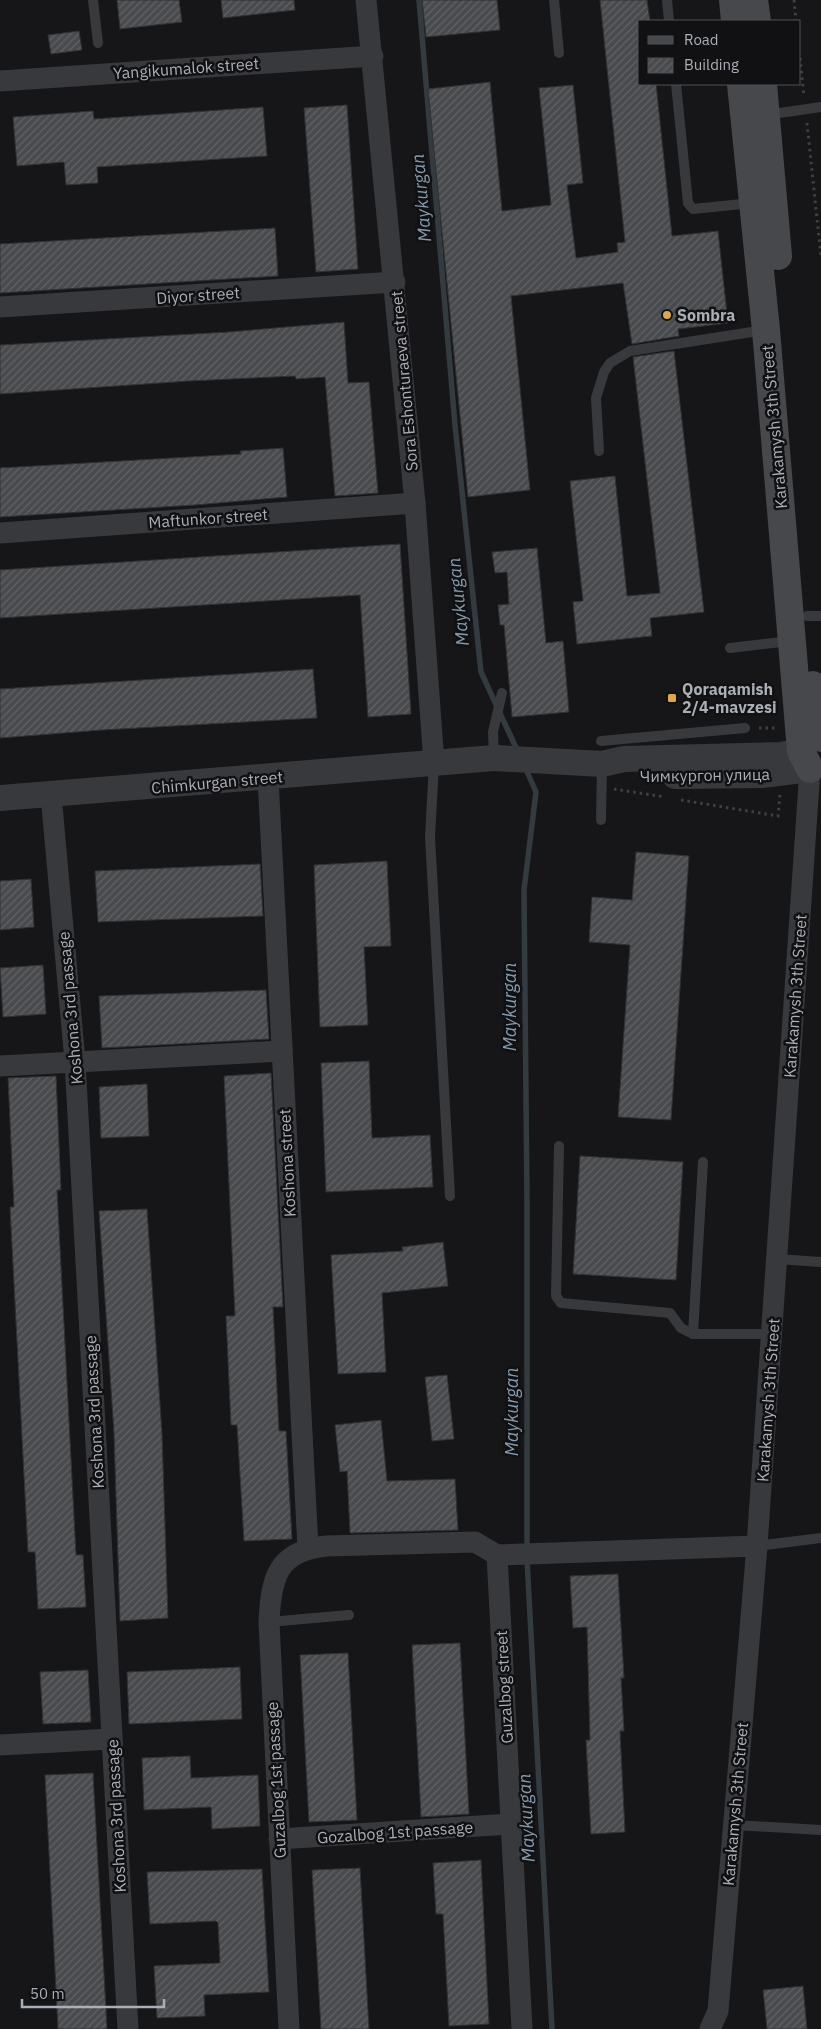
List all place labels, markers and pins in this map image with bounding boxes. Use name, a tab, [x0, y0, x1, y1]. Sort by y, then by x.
place label: Sombra	[677, 305, 735, 325]
marker: Sombra	[661, 309, 673, 321]
place label: Qoraqamish 2/4-mavzesi	[682, 679, 777, 717]
marker: Qoraqamish 2/4-mavzesi	[666, 692, 678, 704]

